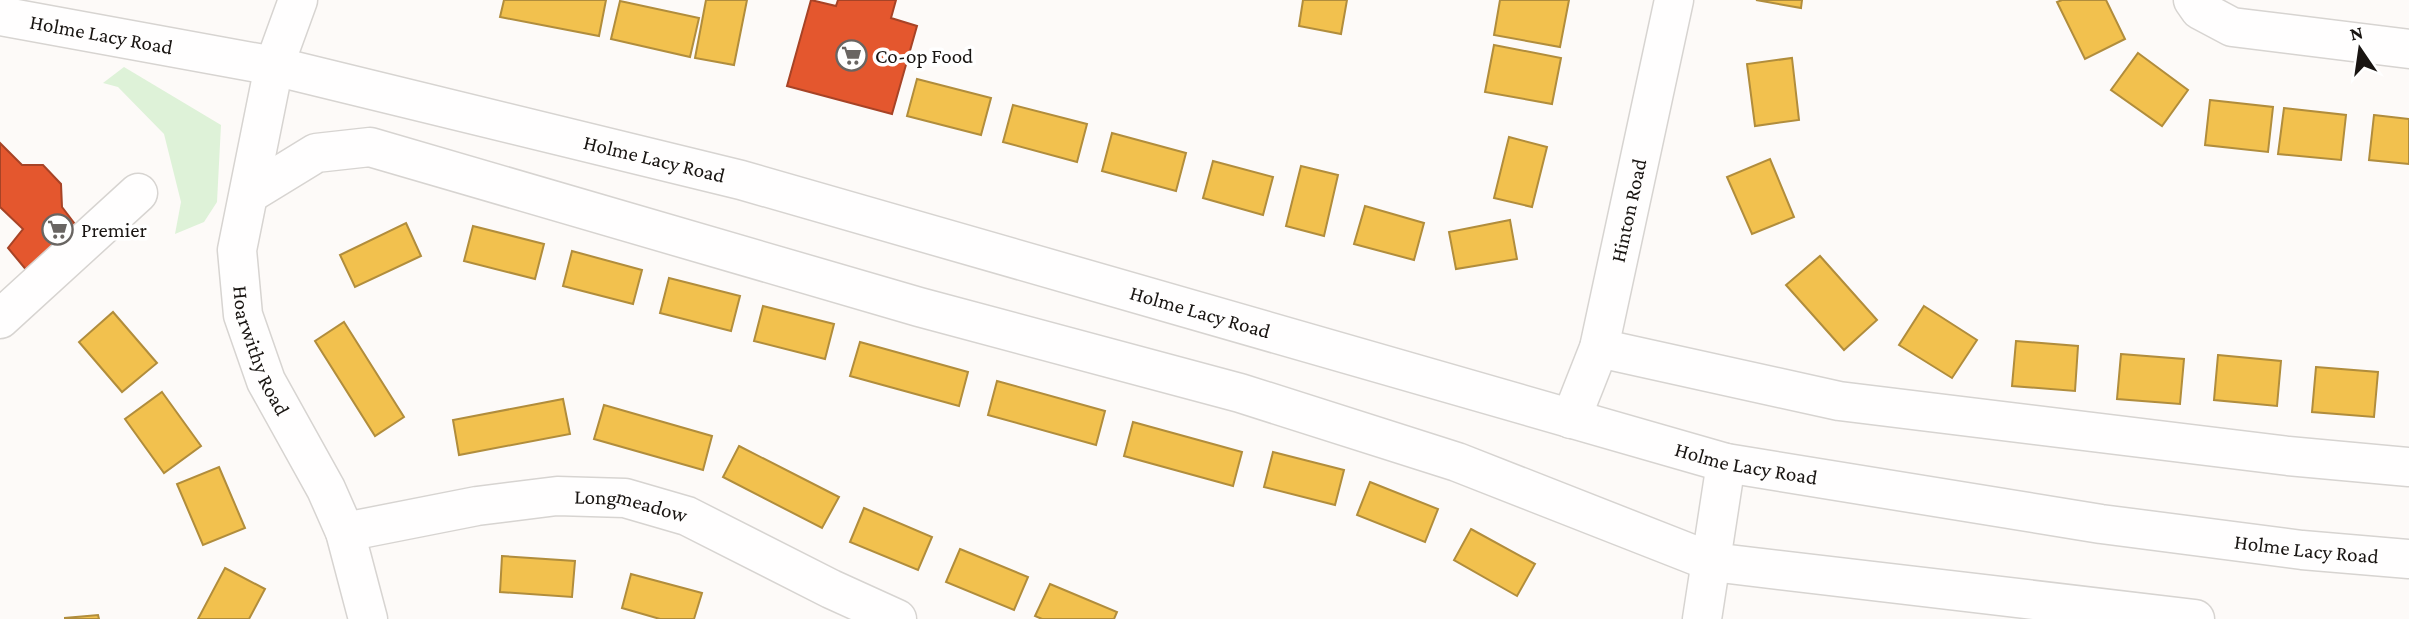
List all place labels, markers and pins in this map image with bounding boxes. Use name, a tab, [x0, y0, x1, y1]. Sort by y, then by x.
supermarket icon: Co-op Food	[835, 39, 869, 73]
place label: Co-op Food	[875, 44, 973, 68]
supermarket icon: Premier	[41, 213, 75, 247]
place label: Premier	[81, 218, 147, 242]

